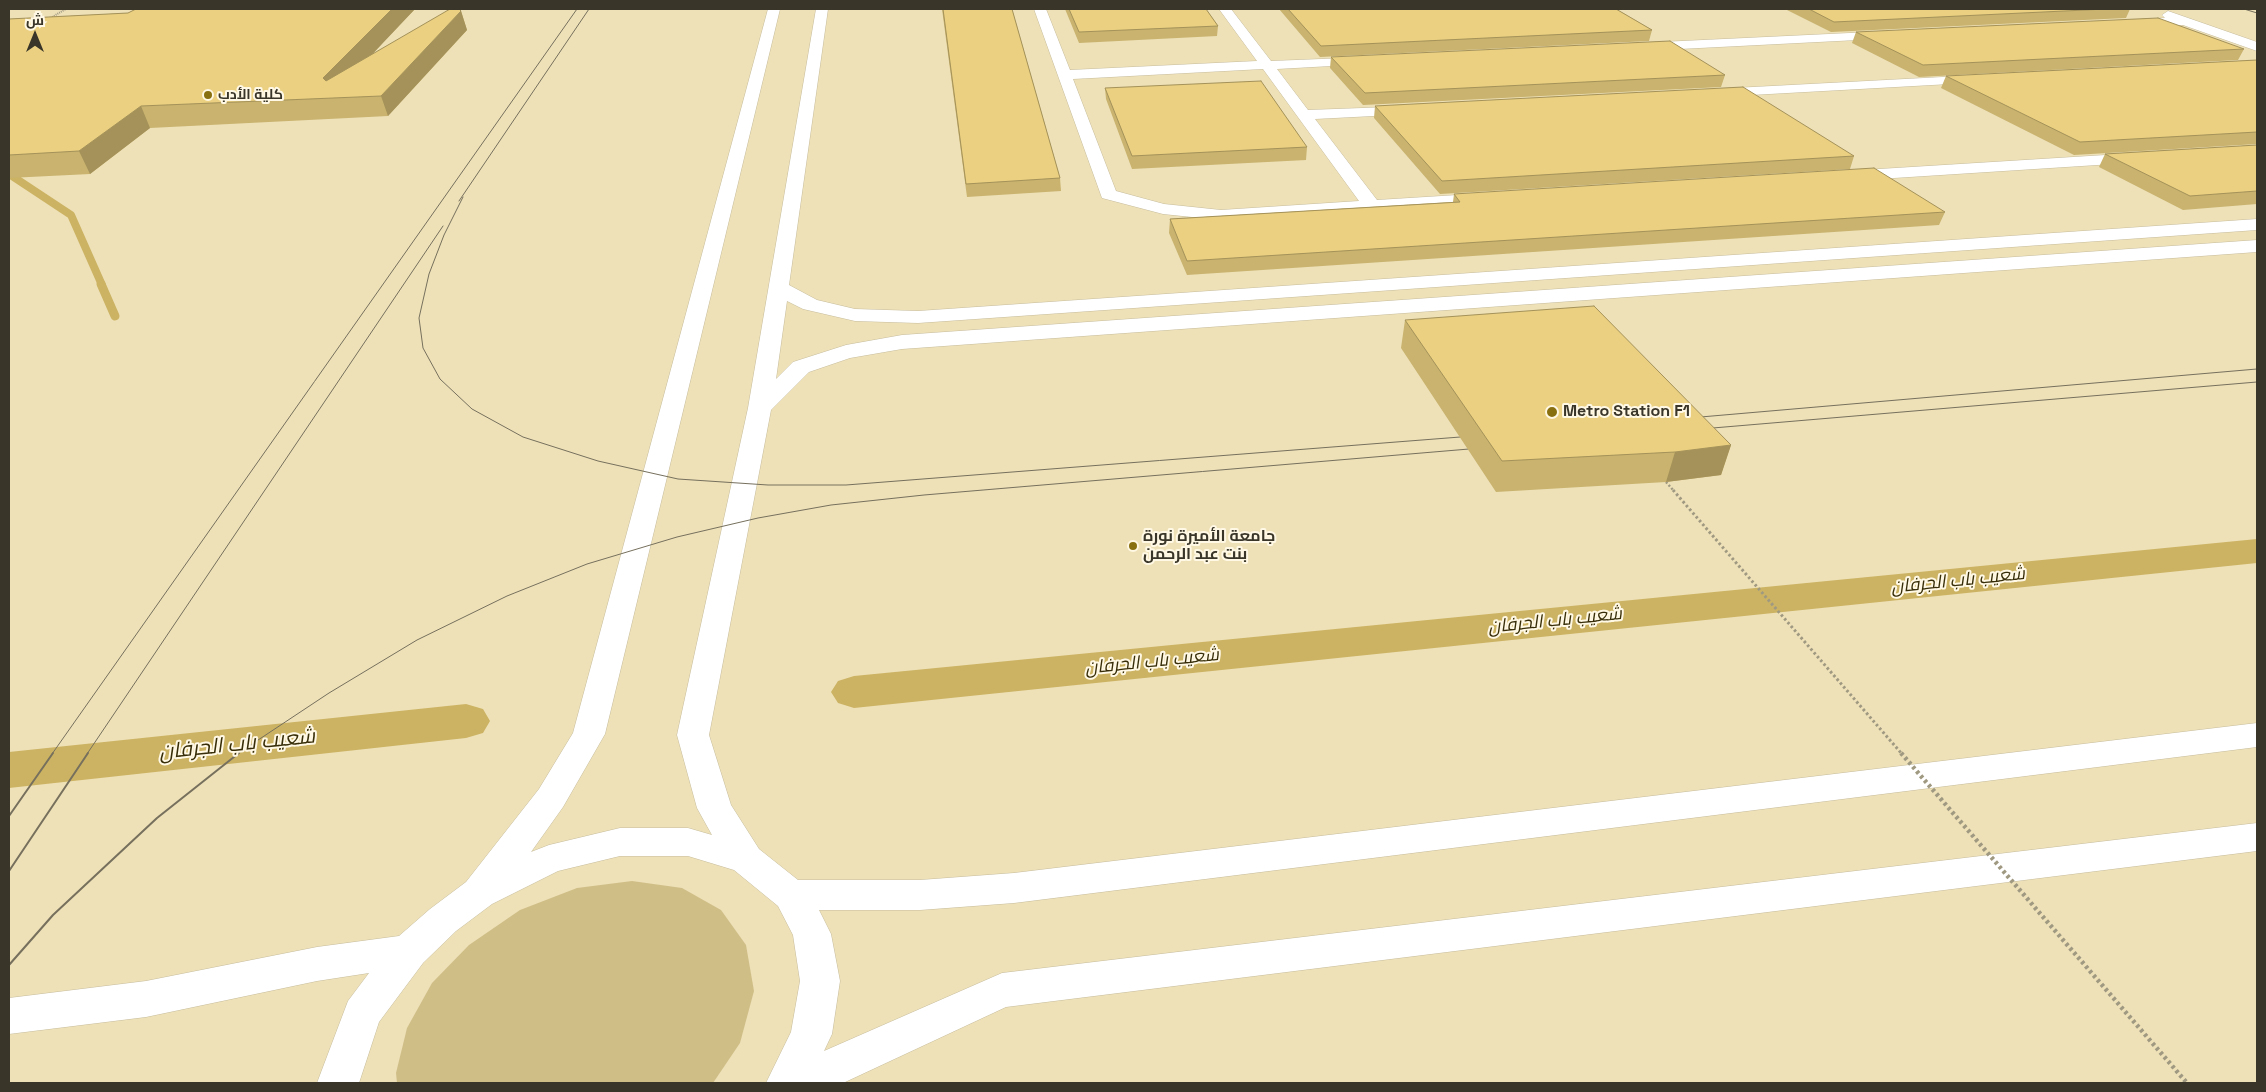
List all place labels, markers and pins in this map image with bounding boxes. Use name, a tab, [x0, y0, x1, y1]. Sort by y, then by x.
place label: كلية الأدب	[218, 87, 283, 103]
marker: كلية الأدب	[202, 89, 214, 101]
place label: Metro Station F1	[1563, 402, 1690, 422]
marker: Metro Station F1	[1545, 405, 1559, 419]
place label: جامعة الأميرة نورة بنت عبد الرحمن	[1143, 527, 1275, 565]
marker: جامعة الأميرة نورة بنت عبد الرحمن	[1127, 540, 1139, 552]

